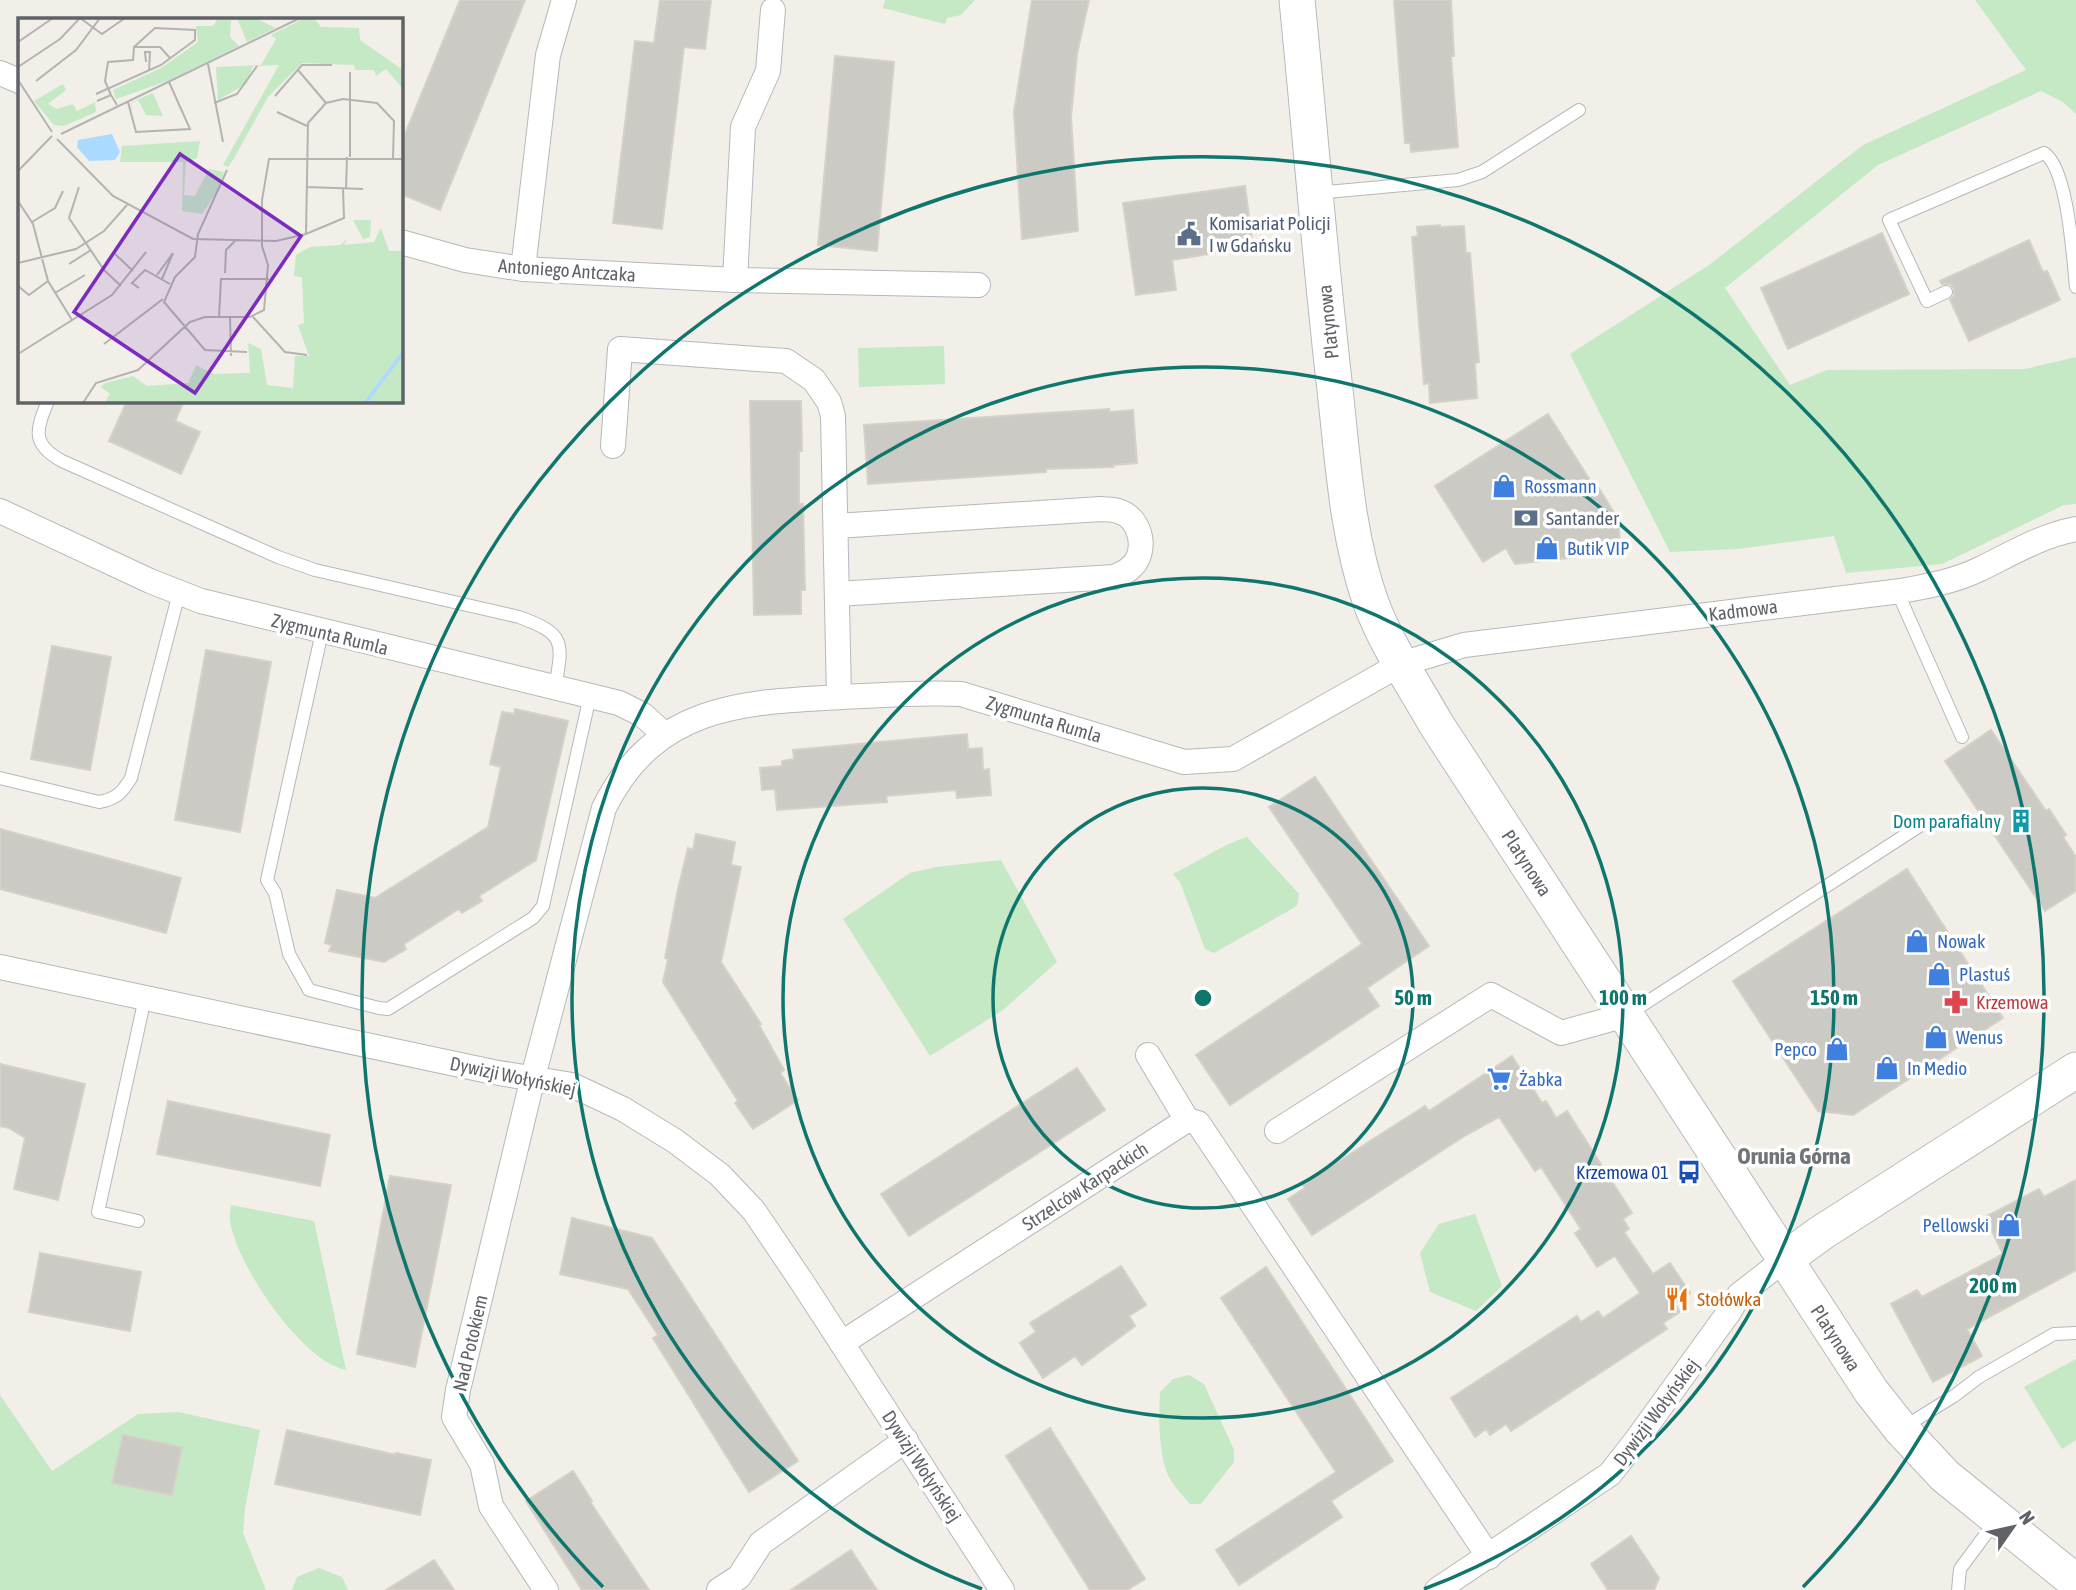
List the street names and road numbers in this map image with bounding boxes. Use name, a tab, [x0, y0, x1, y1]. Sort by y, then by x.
street label: Antoniego Antczaka	[497, 254, 637, 286]
street label: Platynowa	[1313, 284, 1343, 360]
street label: Kadmowa	[1707, 595, 1779, 625]
street label: Zygmunta Rumla	[269, 609, 391, 659]
street label: Zygmunta Rumla	[984, 691, 1104, 747]
street label: Platynowa	[1498, 826, 1556, 900]
street label: Dywizji Wołyńskiej	[448, 1052, 578, 1100]
street label: Strzelców Karpackich	[1018, 1137, 1152, 1235]
street label: Nad Potokiem	[448, 1293, 492, 1393]
street label: Platynowa	[1807, 1301, 1865, 1375]
street label: Dywizji Wołyńskiej	[1609, 1354, 1703, 1470]
street label: Dywizji Wołyńskiej	[878, 1406, 966, 1526]

